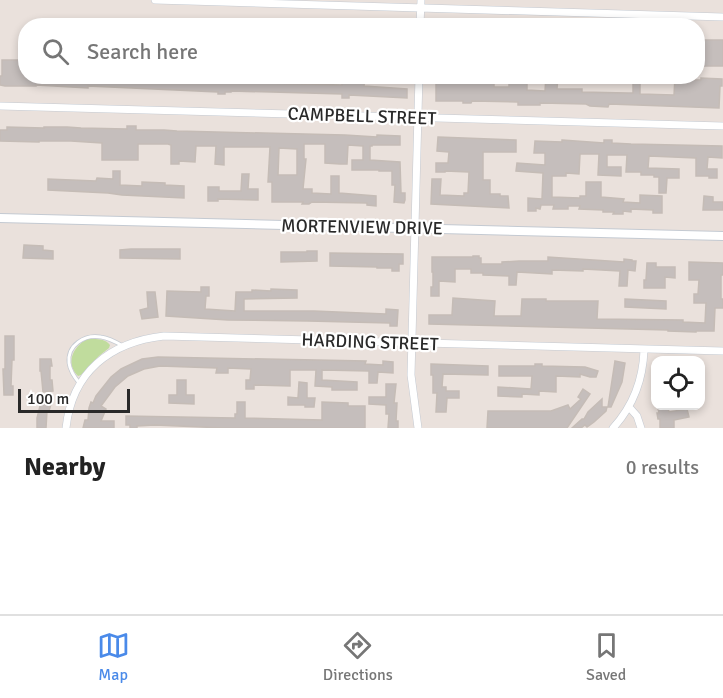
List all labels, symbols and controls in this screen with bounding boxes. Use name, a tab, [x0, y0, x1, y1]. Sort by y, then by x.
search box	[18, 18, 705, 84]
icon: search	[39, 35, 72, 68]
text: Search here	[87, 38, 198, 65]
street label: CAMPBELL STREET	[287, 102, 437, 130]
street label: MORTENVIEW DRIVE	[281, 215, 443, 239]
street label: HARDING STREET	[301, 329, 439, 355]
map controls	[651, 356, 705, 410]
button: locate	[651, 356, 705, 410]
scale bar	[18, 386, 130, 414]
text: 100 m	[27, 389, 69, 409]
text: Nearby	[24, 451, 105, 483]
text: 0 results	[626, 455, 699, 480]
tab: Map	[97, 629, 130, 685]
tab: Directions	[323, 629, 393, 685]
tab: Saved	[586, 629, 626, 685]

